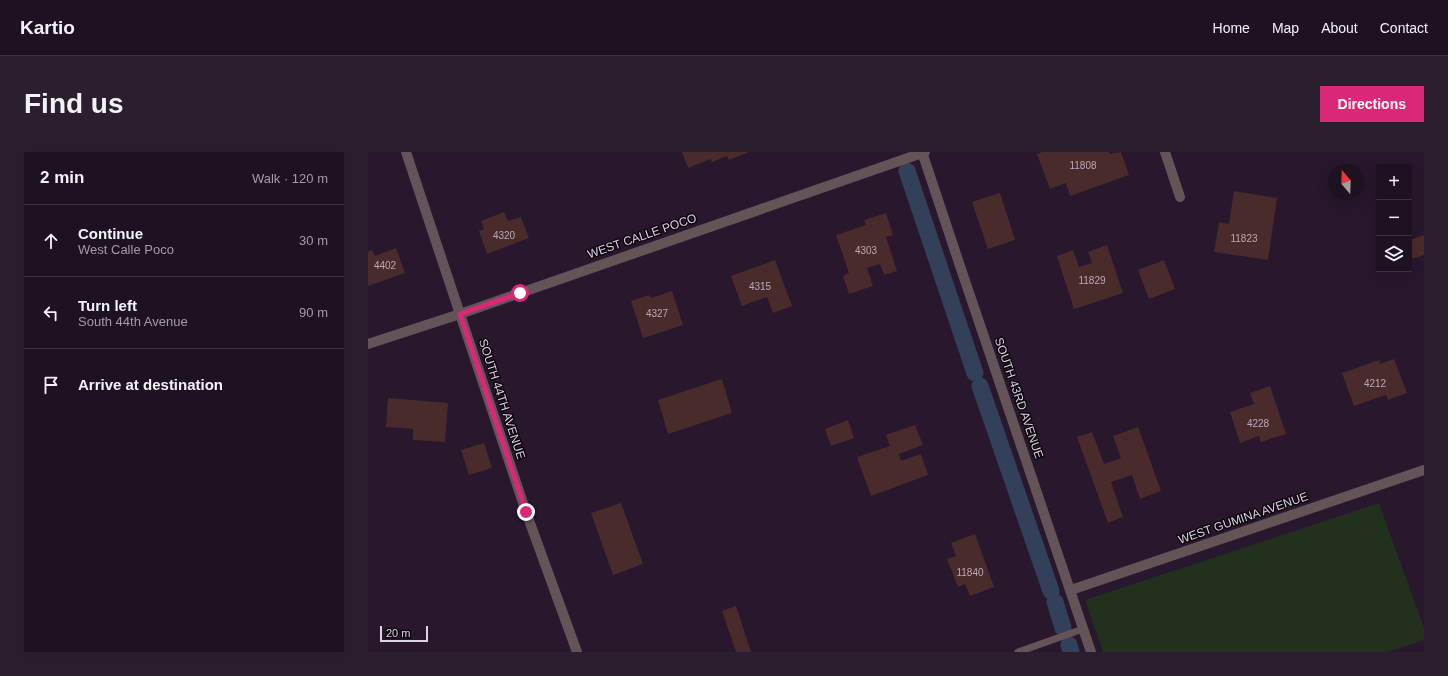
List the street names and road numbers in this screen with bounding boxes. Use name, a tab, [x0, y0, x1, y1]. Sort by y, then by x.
street label: WEST CALLE POCO	[586, 211, 698, 261]
street label: SOUTH 43RD AVENUE	[992, 336, 1046, 460]
street label: SOUTH 44TH AVENUE	[476, 337, 528, 461]
street label: WEST GUMINA AVENUE	[1176, 489, 1310, 547]

